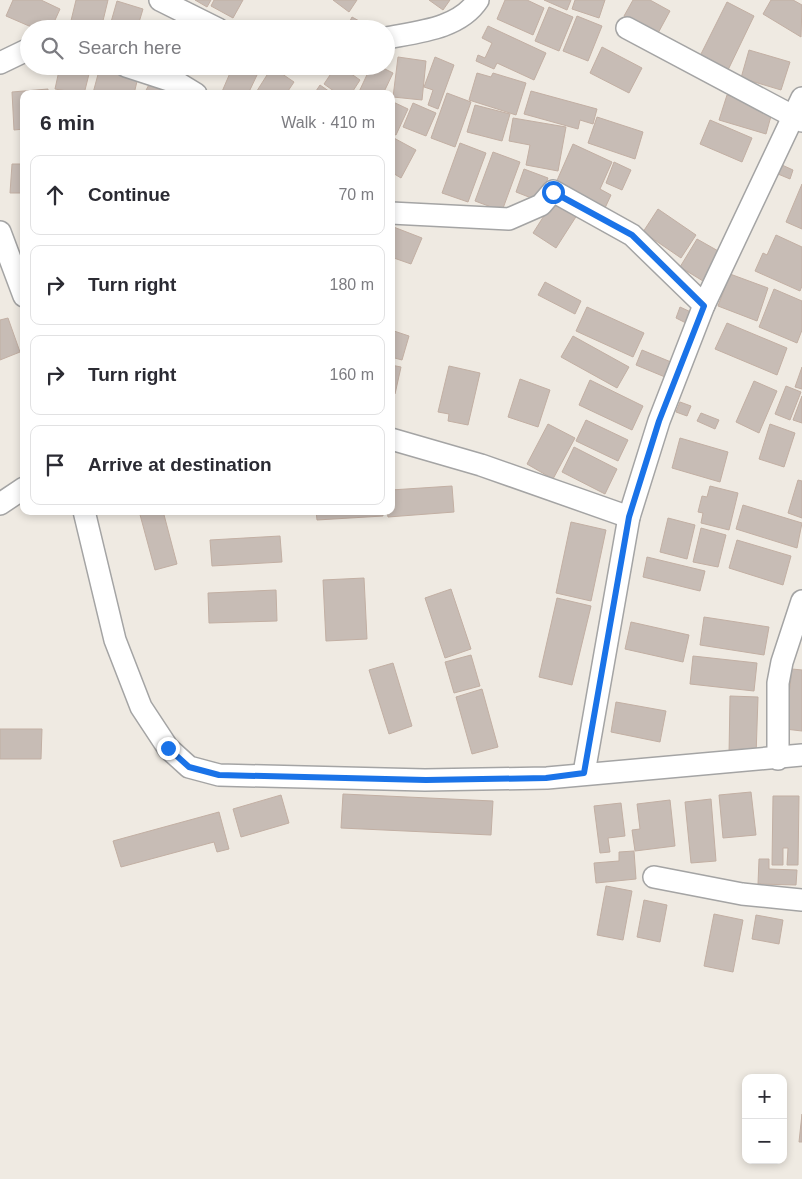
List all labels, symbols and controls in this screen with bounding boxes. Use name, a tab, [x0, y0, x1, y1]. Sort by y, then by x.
search box	[20, 20, 395, 75]
icon: search	[38, 34, 66, 62]
text: Search here	[78, 37, 182, 58]
text: 6 min	[40, 111, 95, 134]
text: Walk · 410 m	[281, 114, 375, 131]
icon: ahead	[41, 181, 69, 209]
route start	[542, 181, 565, 204]
text: Continue	[88, 184, 170, 205]
text: 70 m	[338, 186, 374, 203]
icon: right	[41, 271, 69, 299]
text: Turn right	[88, 274, 176, 295]
text: 180 m	[330, 276, 374, 293]
icon: right	[41, 361, 69, 389]
text: Turn right	[88, 364, 176, 385]
text: 160 m	[330, 366, 374, 383]
icon: arrive	[41, 451, 69, 479]
text: Arrive at destination	[88, 454, 272, 475]
route end	[157, 737, 180, 760]
map controls	[742, 1074, 787, 1164]
button: +	[742, 1074, 787, 1119]
button: −	[742, 1119, 787, 1164]

